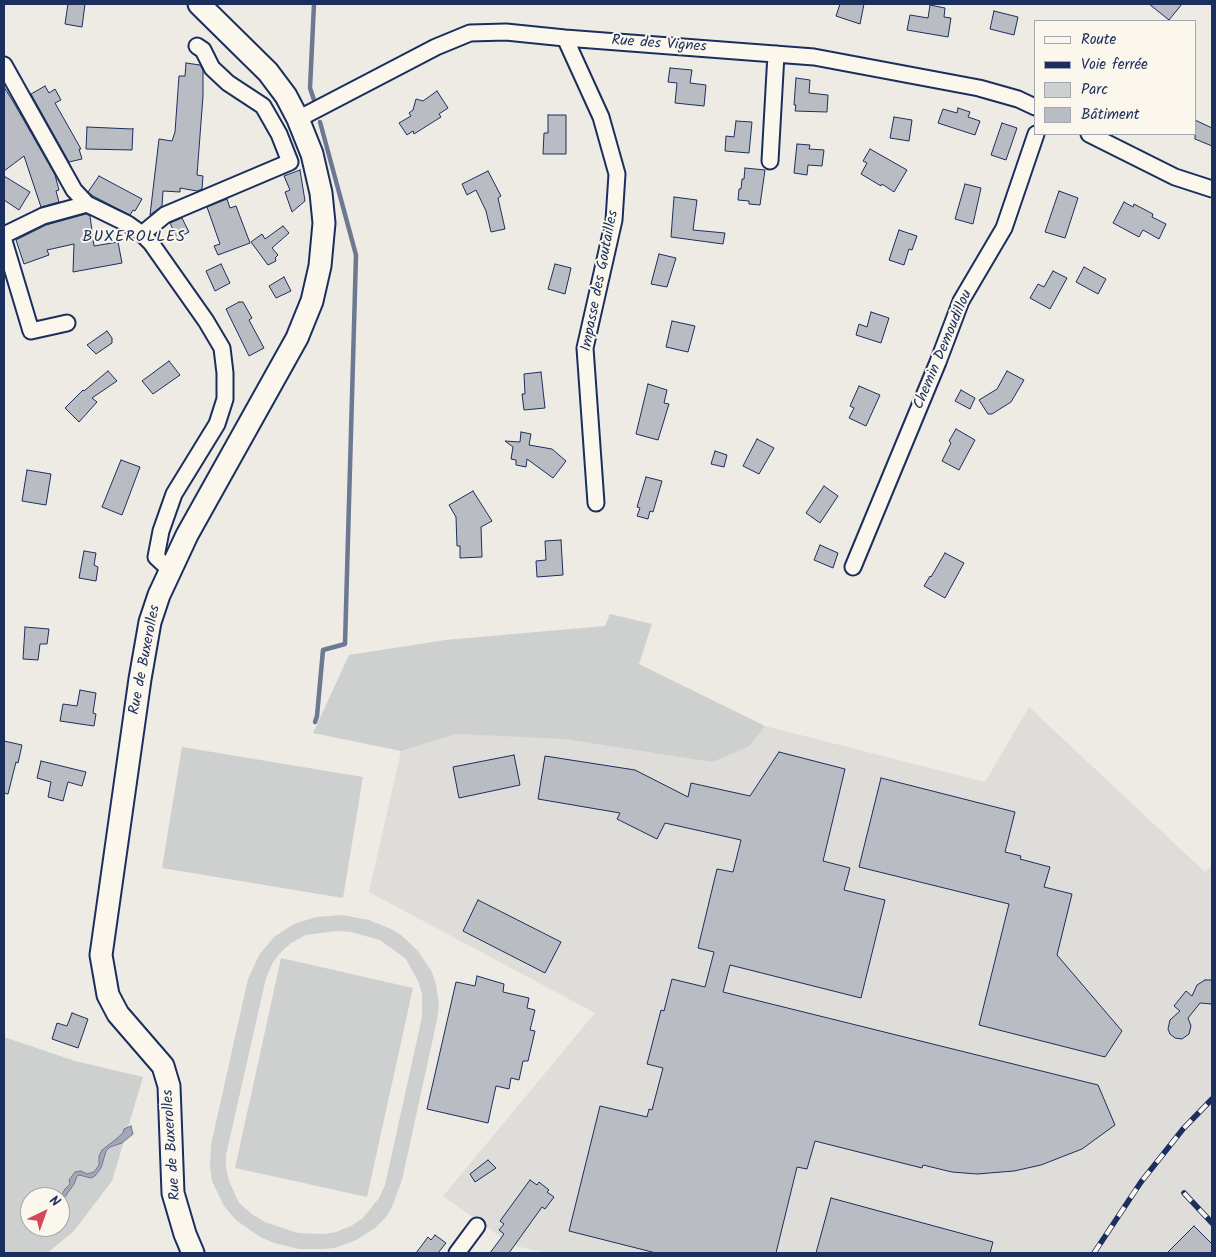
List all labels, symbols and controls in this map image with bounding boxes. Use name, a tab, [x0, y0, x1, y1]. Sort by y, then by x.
legend	[1034, 20, 1196, 135]
text: Route	[1081, 28, 1116, 52]
street label: Rue des Vignes	[611, 33, 707, 57]
text: Voie ferrée	[1081, 53, 1148, 77]
text: Parc	[1081, 78, 1108, 102]
text: Bâtiment	[1081, 103, 1140, 127]
street label: Impasse des Goutailles	[579, 209, 623, 353]
district label: BUXEROLLES	[81, 228, 187, 248]
street label: Chemin Demoudillou	[911, 288, 977, 412]
street label: Rue de Buxerolles	[127, 604, 165, 716]
street label: Rue de Buxerolles	[160, 1089, 186, 1201]
north arrow	[20, 1187, 70, 1237]
text: N	[44, 1190, 65, 1213]

